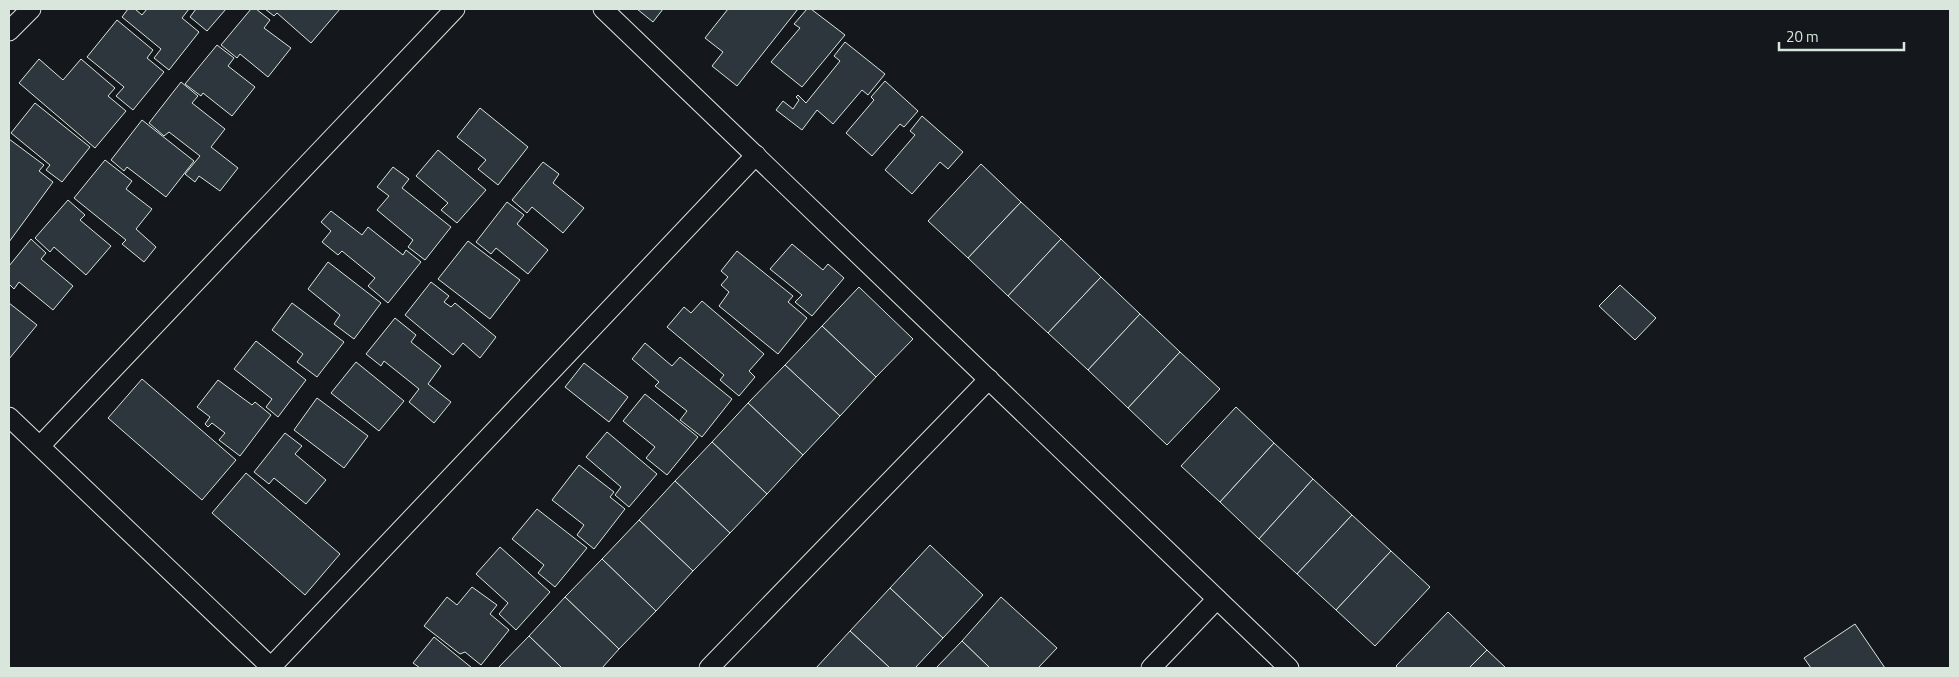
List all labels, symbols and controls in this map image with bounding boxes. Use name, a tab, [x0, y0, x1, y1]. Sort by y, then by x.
scale bar	[1779, 20, 1904, 52]
text: 20 m	[1786, 25, 1819, 48]

